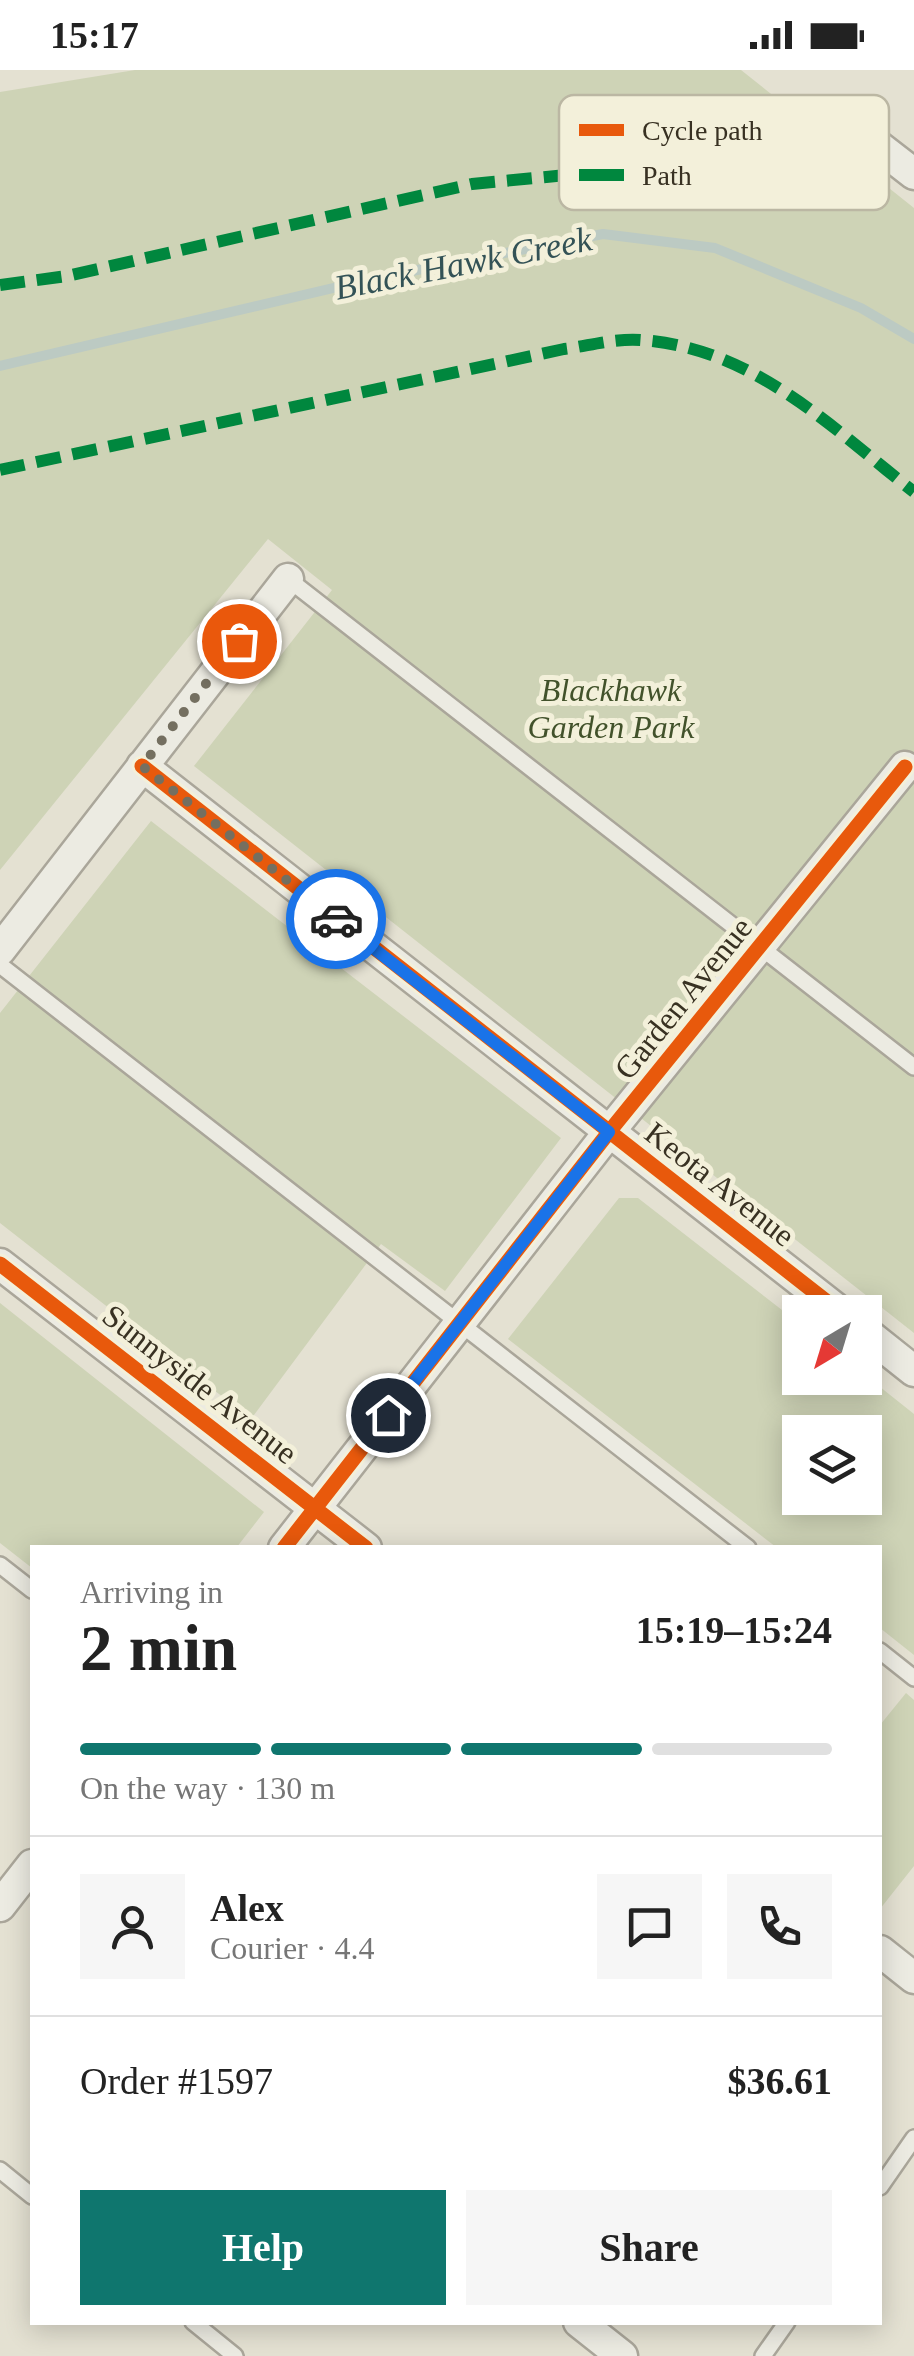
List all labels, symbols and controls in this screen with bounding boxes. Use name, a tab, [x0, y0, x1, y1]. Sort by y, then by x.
text: 15:17	[50, 14, 139, 56]
legend	[559, 95, 889, 210]
text: Cycle path	[642, 115, 763, 146]
text: Path	[642, 160, 692, 191]
water label: Black Hawk Creek	[331, 219, 596, 308]
pin	[197, 599, 282, 684]
icon: bag	[212, 614, 267, 669]
park label: Blackhawk Garden Park	[528, 672, 695, 745]
courier	[286, 869, 386, 969]
icon: car	[309, 892, 364, 947]
street label: Garden Avenue	[607, 910, 759, 1086]
street label: Keota Avenue	[638, 1114, 802, 1254]
north arrow	[782, 1295, 882, 1395]
map controls	[782, 1295, 882, 1515]
street label: Sunnyside Avenue	[96, 1297, 304, 1471]
pin	[346, 1373, 431, 1458]
icon: home	[361, 1388, 416, 1443]
button: layers	[782, 1415, 882, 1515]
text: Arriving in	[80, 1574, 223, 1610]
text: 15:19–15:24	[636, 1609, 832, 1651]
text: 2 min	[80, 1612, 237, 1684]
text: On the way · 130 m	[80, 1770, 335, 1806]
button: person	[80, 1874, 185, 1979]
button: chat	[597, 1874, 702, 1979]
button: phone	[727, 1874, 832, 1979]
text: Alex	[210, 1887, 284, 1929]
text: Courier · 4.4	[210, 1930, 374, 1966]
text: Order #1597	[80, 2060, 273, 2102]
text: $36.61	[728, 2060, 832, 2102]
button: Help	[80, 2190, 446, 2305]
button: Share	[466, 2190, 832, 2305]

